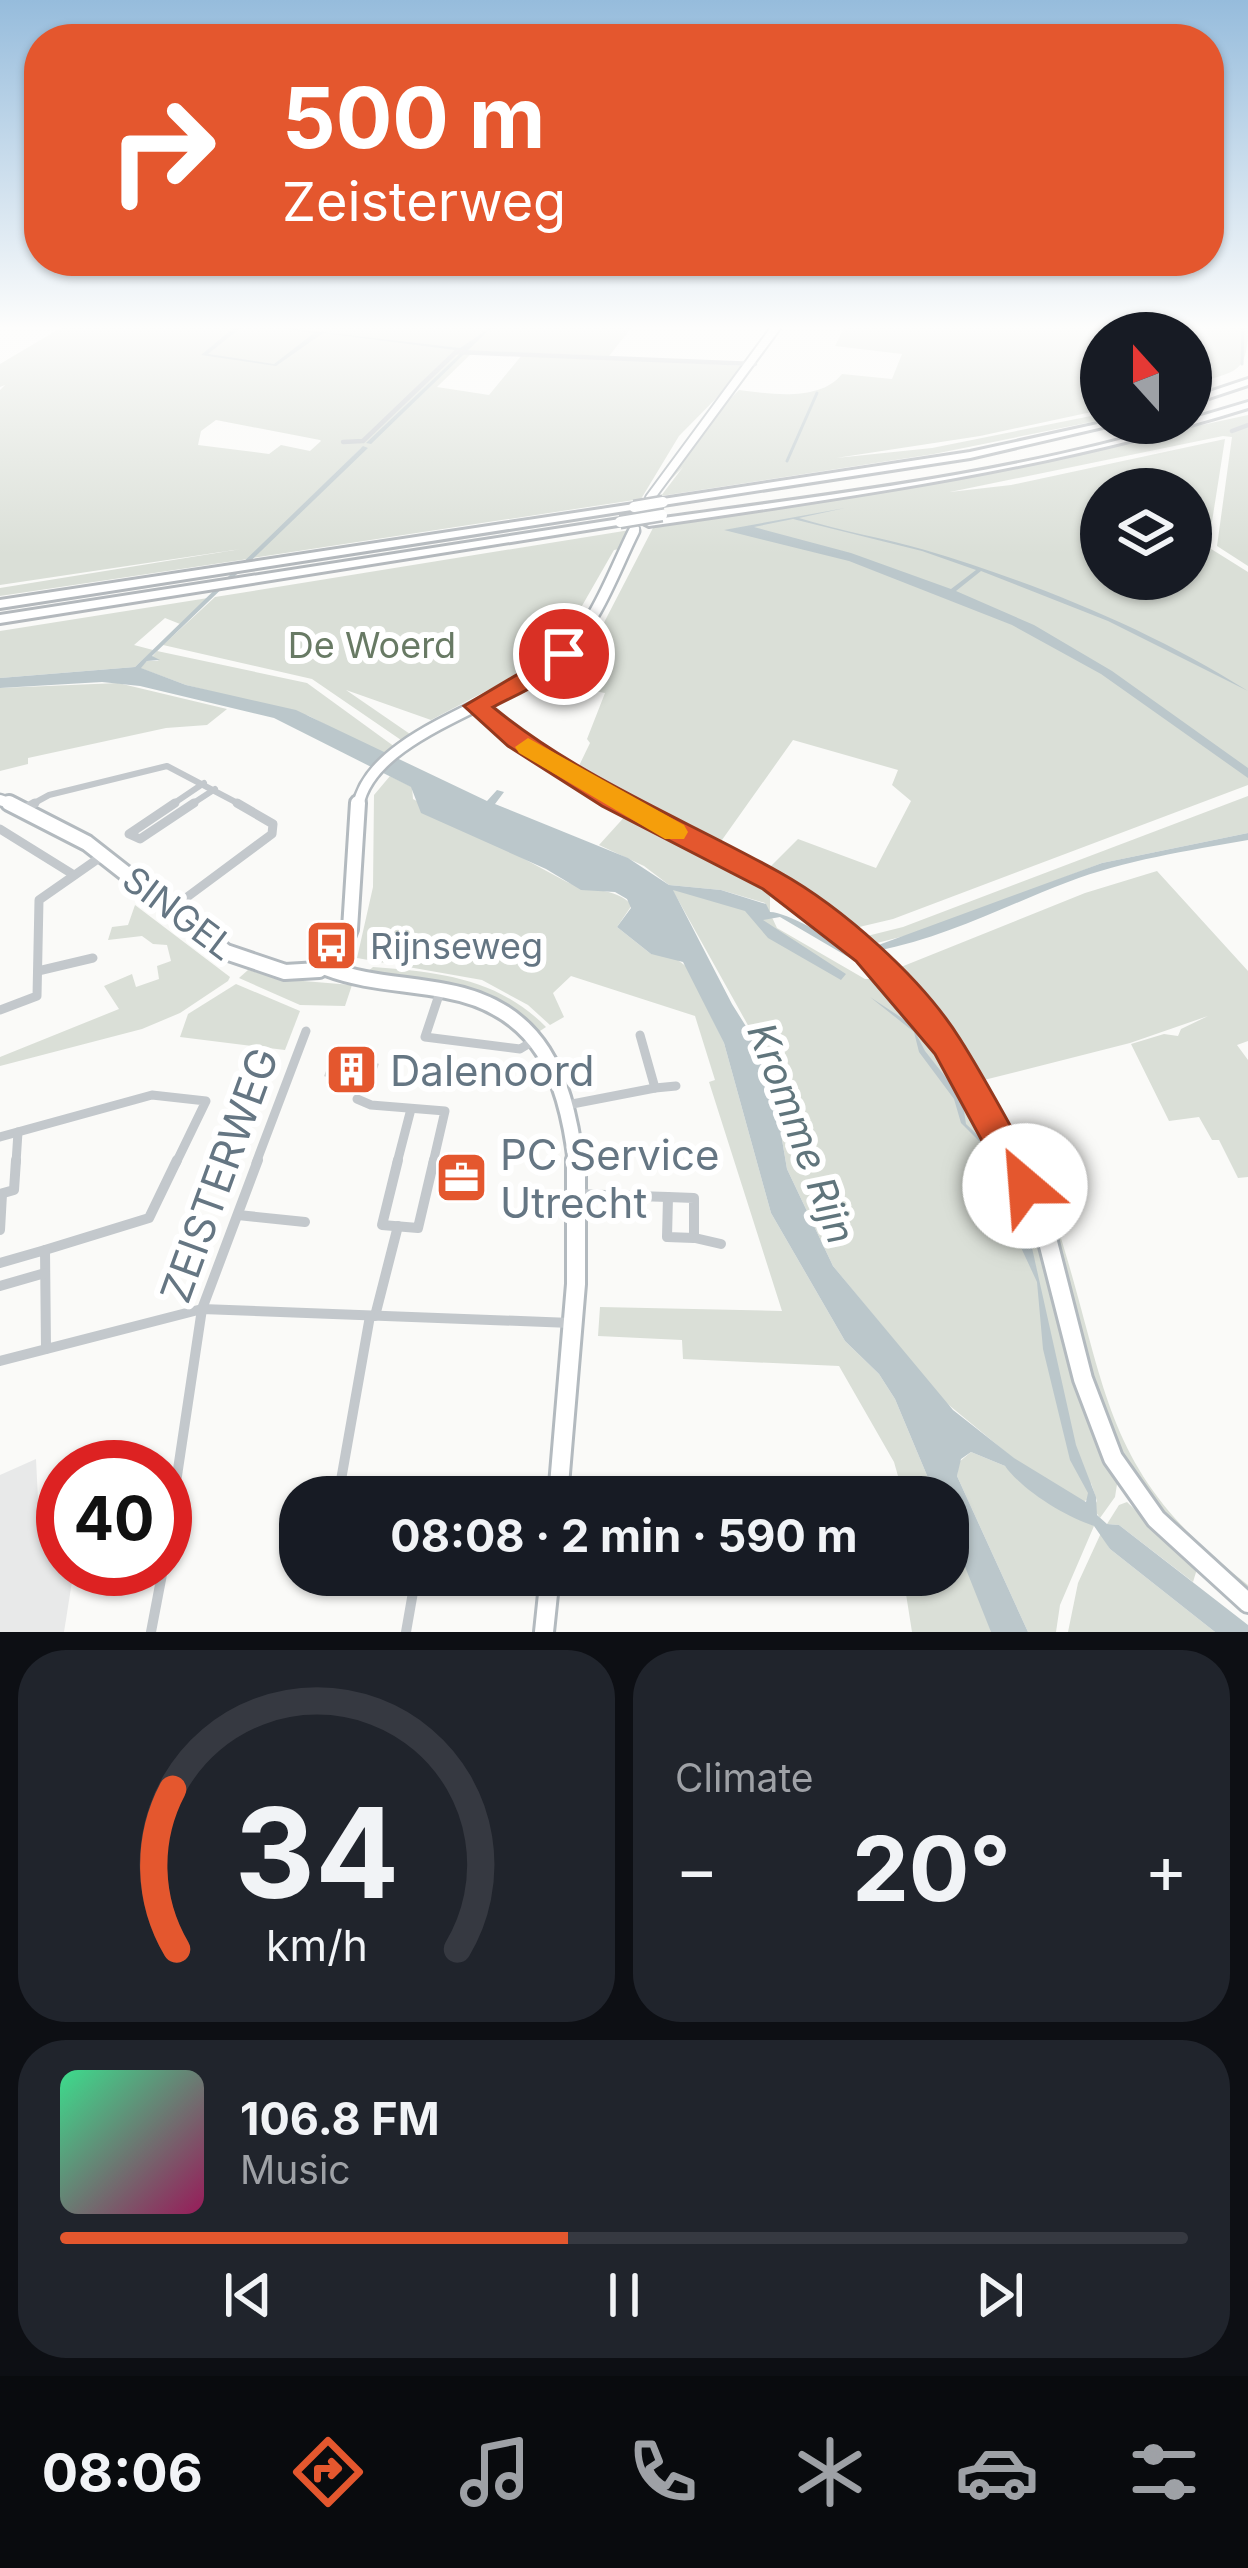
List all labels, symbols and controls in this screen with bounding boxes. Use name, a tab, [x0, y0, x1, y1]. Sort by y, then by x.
text: 500 m	[282, 67, 546, 168]
icon: right	[84, 72, 240, 228]
text: Zeisterweg	[282, 169, 566, 234]
north arrow	[1080, 312, 1212, 444]
map controls	[1080, 312, 1212, 600]
button: layers	[1080, 468, 1212, 600]
pin	[513, 603, 615, 705]
icon: arrive	[531, 621, 597, 687]
park label: De Woerd	[288, 623, 456, 667]
street label: SINGEL	[114, 857, 244, 969]
bus stop icon: Rijnseweg	[303, 918, 359, 974]
place label: Rijnseweg	[370, 924, 543, 968]
water label: Kromme Rijn	[738, 1016, 866, 1250]
street label: ZEISTERWEG	[149, 1041, 289, 1309]
building icon: Dalenoord	[323, 1042, 379, 1098]
place label: Dalenoord	[390, 1045, 595, 1096]
position arrow	[962, 1123, 1088, 1249]
place label: PC Service Utrecht	[500, 1129, 719, 1228]
office icon: PC Service Utrecht	[433, 1150, 489, 1206]
speed limit sign: 40	[36, 1440, 192, 1596]
text: 08:08 · 2 min · 590 m	[390, 1508, 858, 1563]
text: Climate	[675, 1754, 814, 1801]
text: 34	[234, 1777, 399, 1928]
text: 20°	[852, 1814, 1011, 1923]
text: −	[675, 1829, 719, 1909]
text: +	[1144, 1829, 1188, 1909]
text: km/h	[266, 1919, 367, 1971]
text: 106.8 FM	[240, 2091, 440, 2146]
text: Music	[240, 2146, 351, 2193]
icon: previous	[215, 2262, 281, 2328]
icon: pause	[591, 2262, 657, 2328]
icon: next	[967, 2262, 1033, 2328]
icon: directions	[286, 2430, 370, 2514]
icon: music	[453, 2430, 537, 2514]
icon: phone	[621, 2430, 705, 2514]
icon: climate	[788, 2430, 872, 2514]
icon: car	[955, 2430, 1039, 2514]
icon: filters	[1122, 2430, 1206, 2514]
text: 08:06	[42, 2440, 203, 2505]

